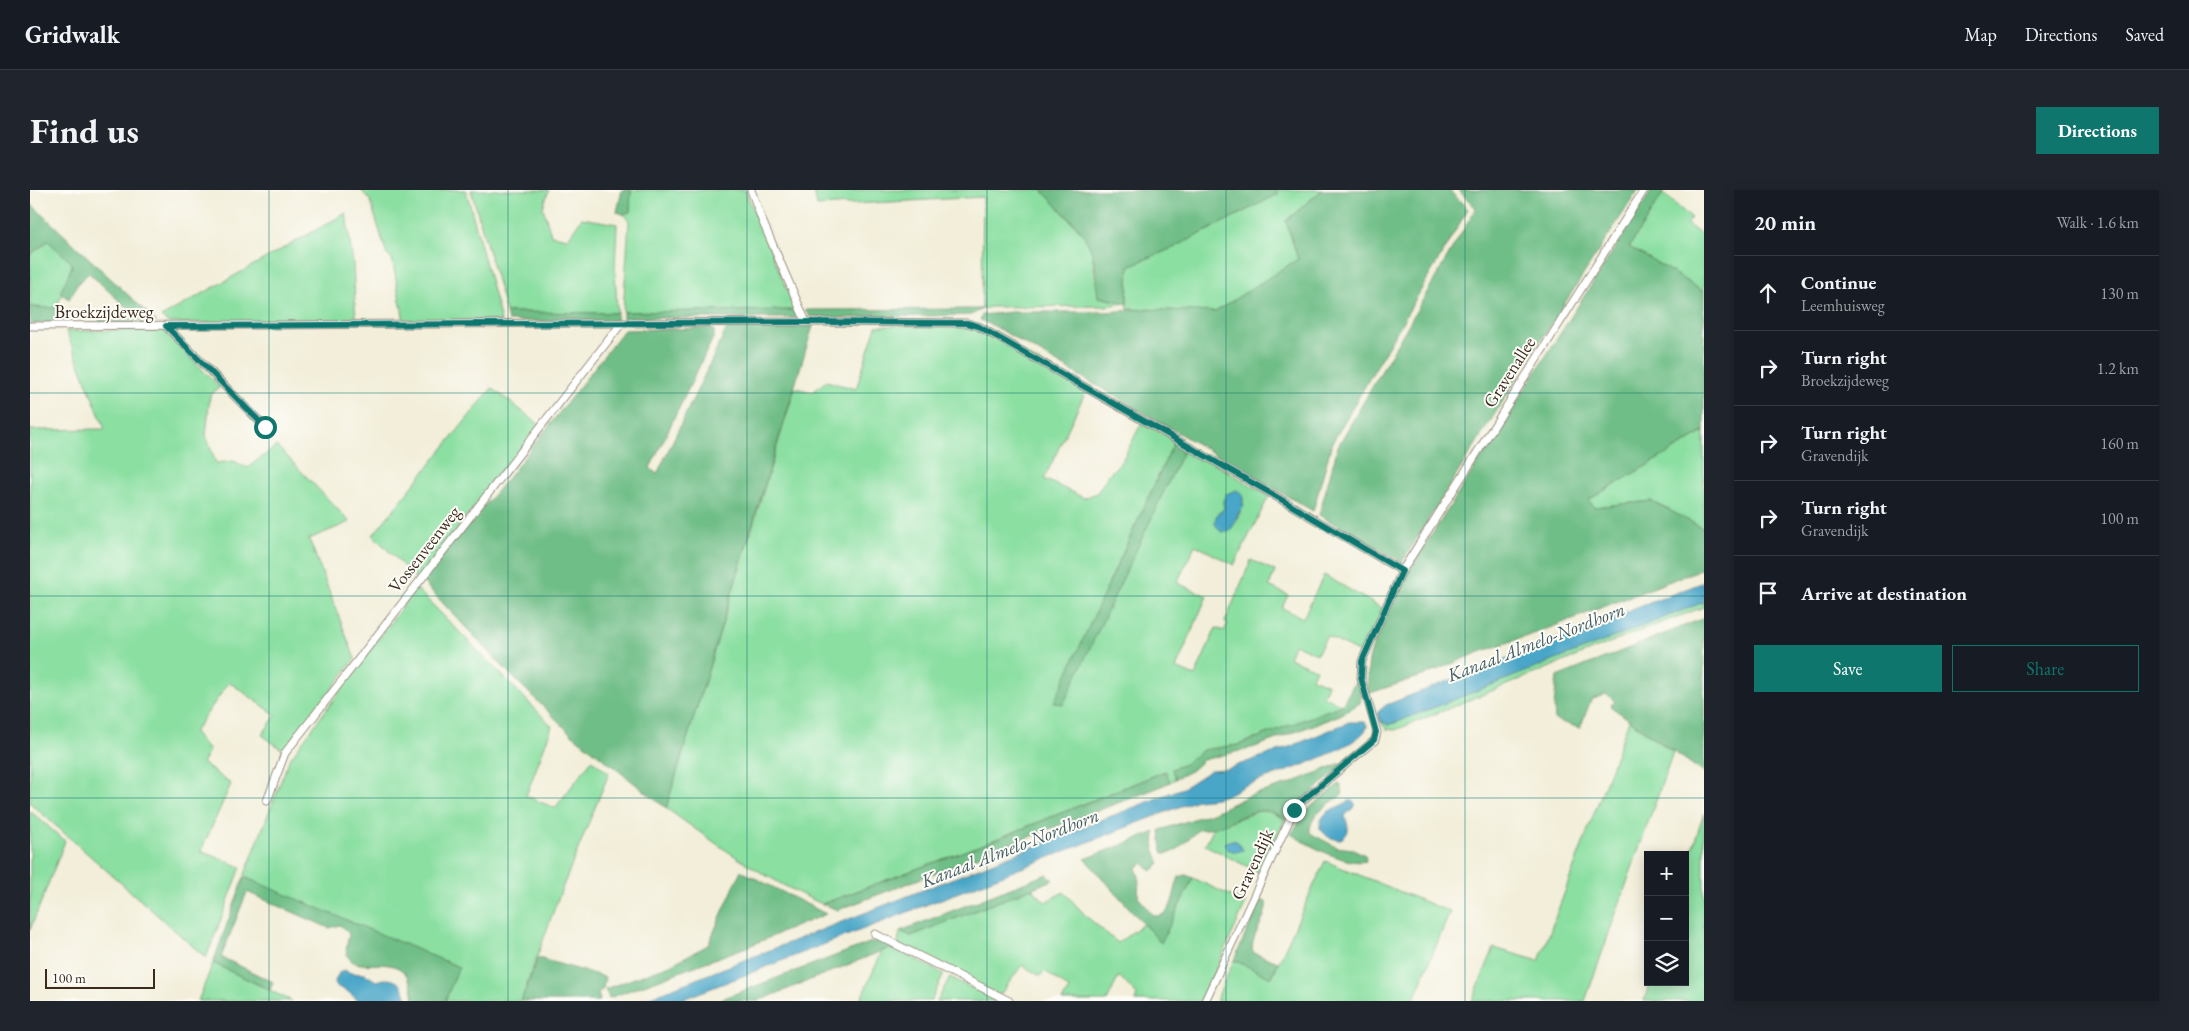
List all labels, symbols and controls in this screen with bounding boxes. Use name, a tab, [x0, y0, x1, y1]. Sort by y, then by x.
text: Gridwalk	[25, 19, 120, 50]
text: Map	[1965, 23, 1997, 46]
text: Directions	[2025, 23, 2097, 46]
text: Saved	[2125, 23, 2164, 46]
button: Directions	[2036, 107, 2159, 154]
text: Find us	[30, 108, 139, 153]
text: 20 min	[1754, 209, 1816, 236]
text: Walk · 1.6 km	[2056, 212, 2139, 233]
text: Continue	[1801, 270, 1876, 295]
icon: ahead	[1754, 279, 1782, 307]
text: 130 m	[2100, 283, 2139, 304]
text: Leemhuisweg	[1801, 295, 1885, 316]
street label: Broekzijdeweg	[54, 300, 154, 323]
street label: Gravenallee	[1478, 332, 1540, 412]
text: Turn right	[1801, 345, 1887, 370]
icon: right	[1754, 354, 1782, 382]
text: 1.2 km	[2097, 358, 2139, 379]
text: Broekzijdeweg	[1801, 370, 1889, 391]
route start	[254, 416, 277, 439]
text: Turn right	[1801, 420, 1887, 445]
icon: right	[1754, 429, 1782, 457]
text: 160 m	[2100, 433, 2139, 454]
text: Gravendijk	[1801, 445, 1869, 466]
text: Turn right	[1801, 495, 1887, 520]
street label: Vossenveenweg	[383, 501, 465, 597]
icon: right	[1754, 504, 1782, 532]
text: 100 m	[2100, 508, 2139, 529]
text: Gravendijk	[1801, 520, 1869, 541]
icon: arrive	[1754, 579, 1782, 607]
text: Arrive at destination	[1801, 581, 1967, 606]
water label: Kanaal Almelo-Nordhorn	[1442, 597, 1629, 688]
button: Save	[1754, 645, 1942, 692]
button: Share	[1952, 645, 2139, 692]
route end	[1283, 799, 1306, 822]
water label: Kanaal Almelo-Nordhorn	[916, 803, 1103, 894]
street label: Gravendijk	[1226, 824, 1279, 903]
map controls	[1644, 851, 1689, 986]
button: +	[1644, 851, 1689, 896]
button: −	[1644, 896, 1689, 941]
button: layers	[1644, 941, 1689, 986]
scale bar	[45, 966, 155, 989]
text: 100 m	[52, 969, 86, 987]

